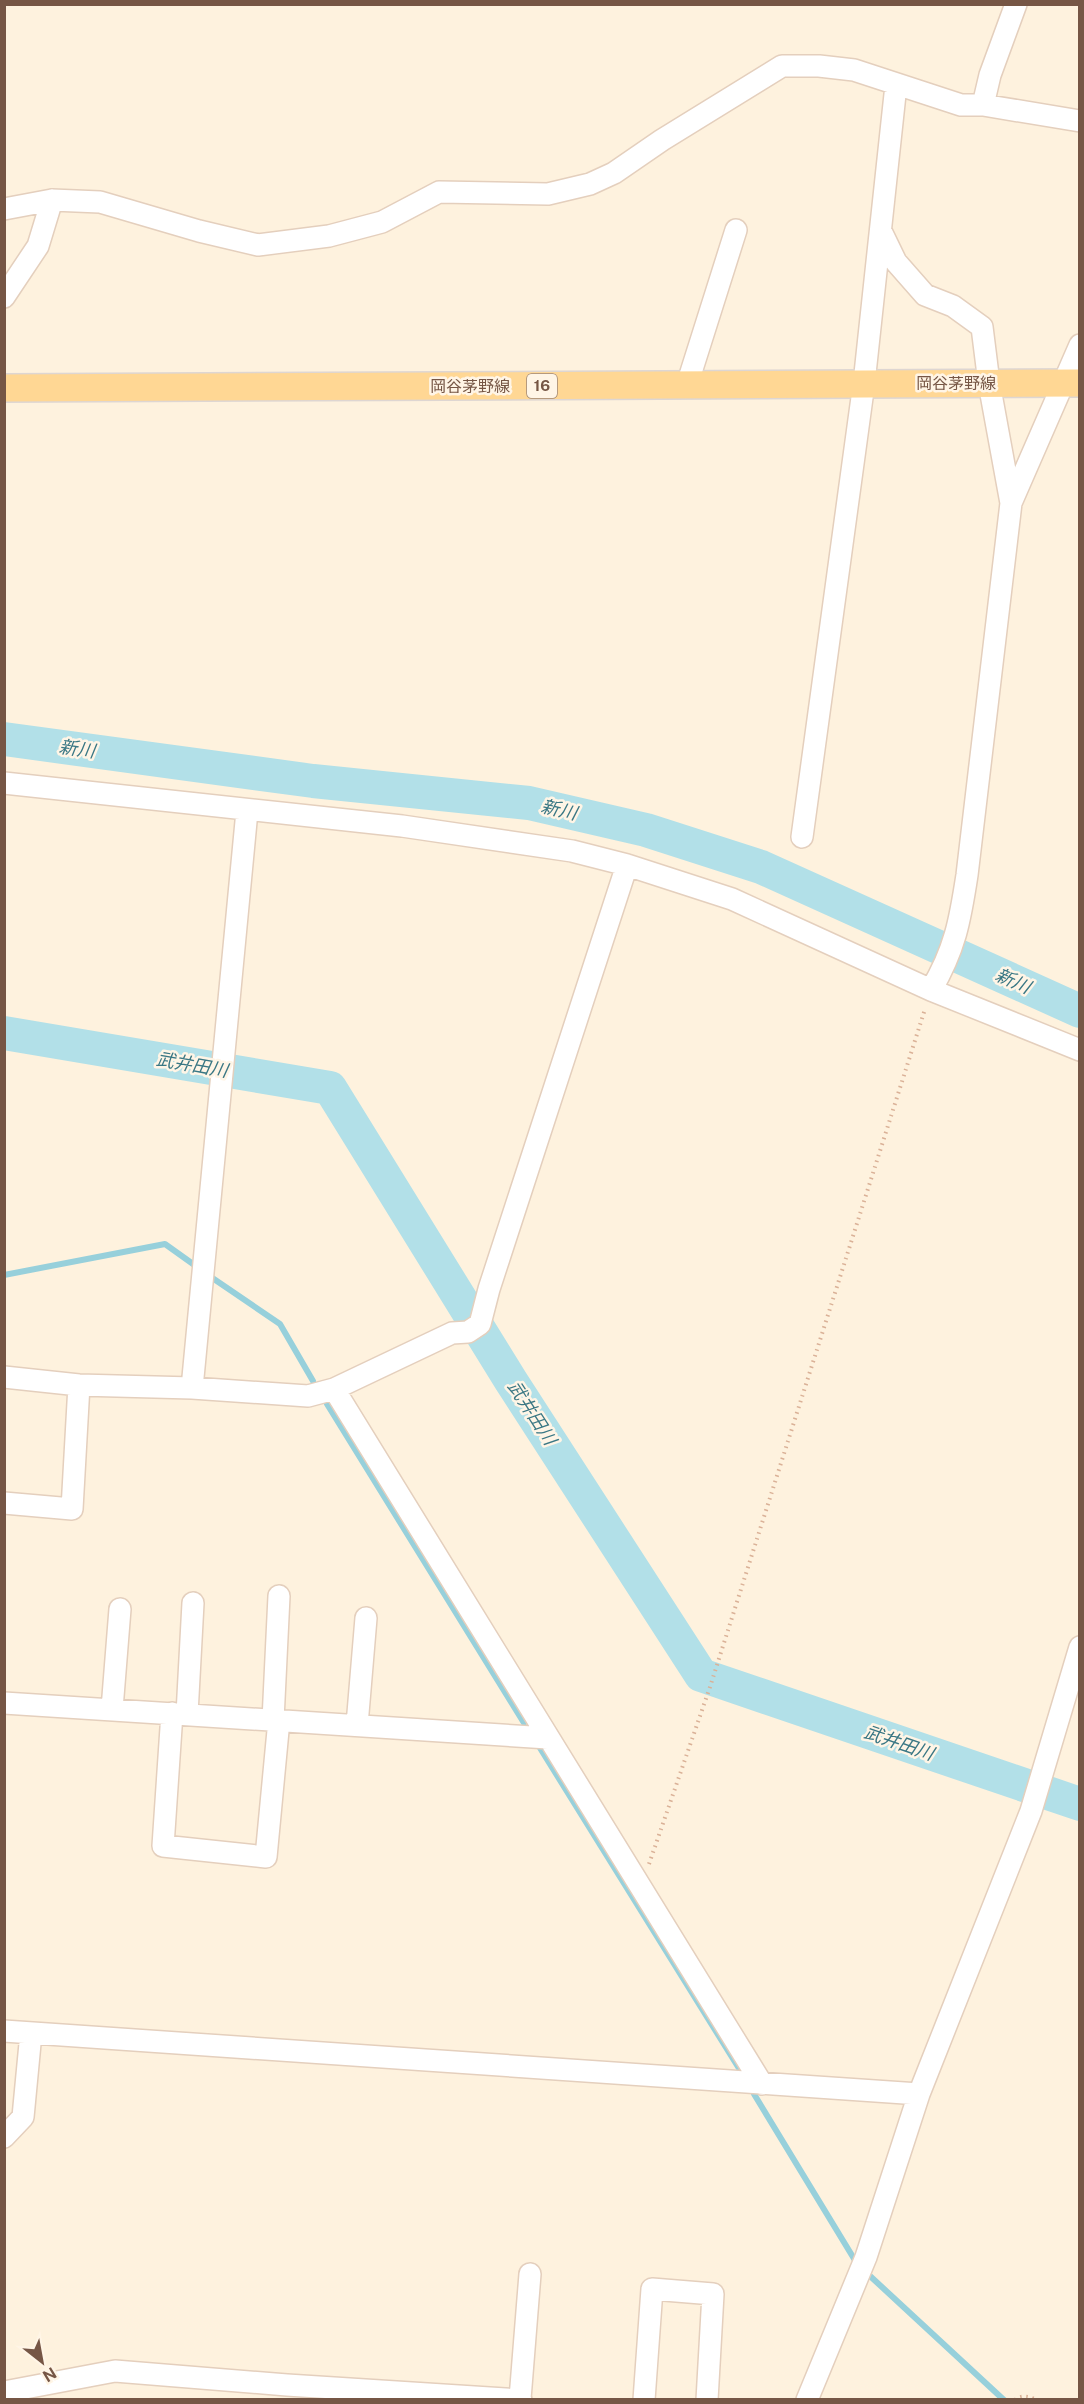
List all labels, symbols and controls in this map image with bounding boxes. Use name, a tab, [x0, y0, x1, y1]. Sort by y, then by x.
road number: 16	[527, 374, 557, 398]
street label: 岡谷茅野線	[916, 374, 996, 393]
street label: 岡谷茅野線	[430, 377, 510, 396]
water label: 新川	[58, 736, 98, 762]
water label: 新川	[539, 795, 581, 824]
water label: 新川	[992, 964, 1036, 998]
water label: 武井田川	[155, 1048, 231, 1081]
water label: 武井田川	[504, 1377, 562, 1450]
water label: 武井田川	[862, 1721, 939, 1765]
north arrow	[12, 2332, 72, 2392]
text: N	[39, 2363, 60, 2386]

